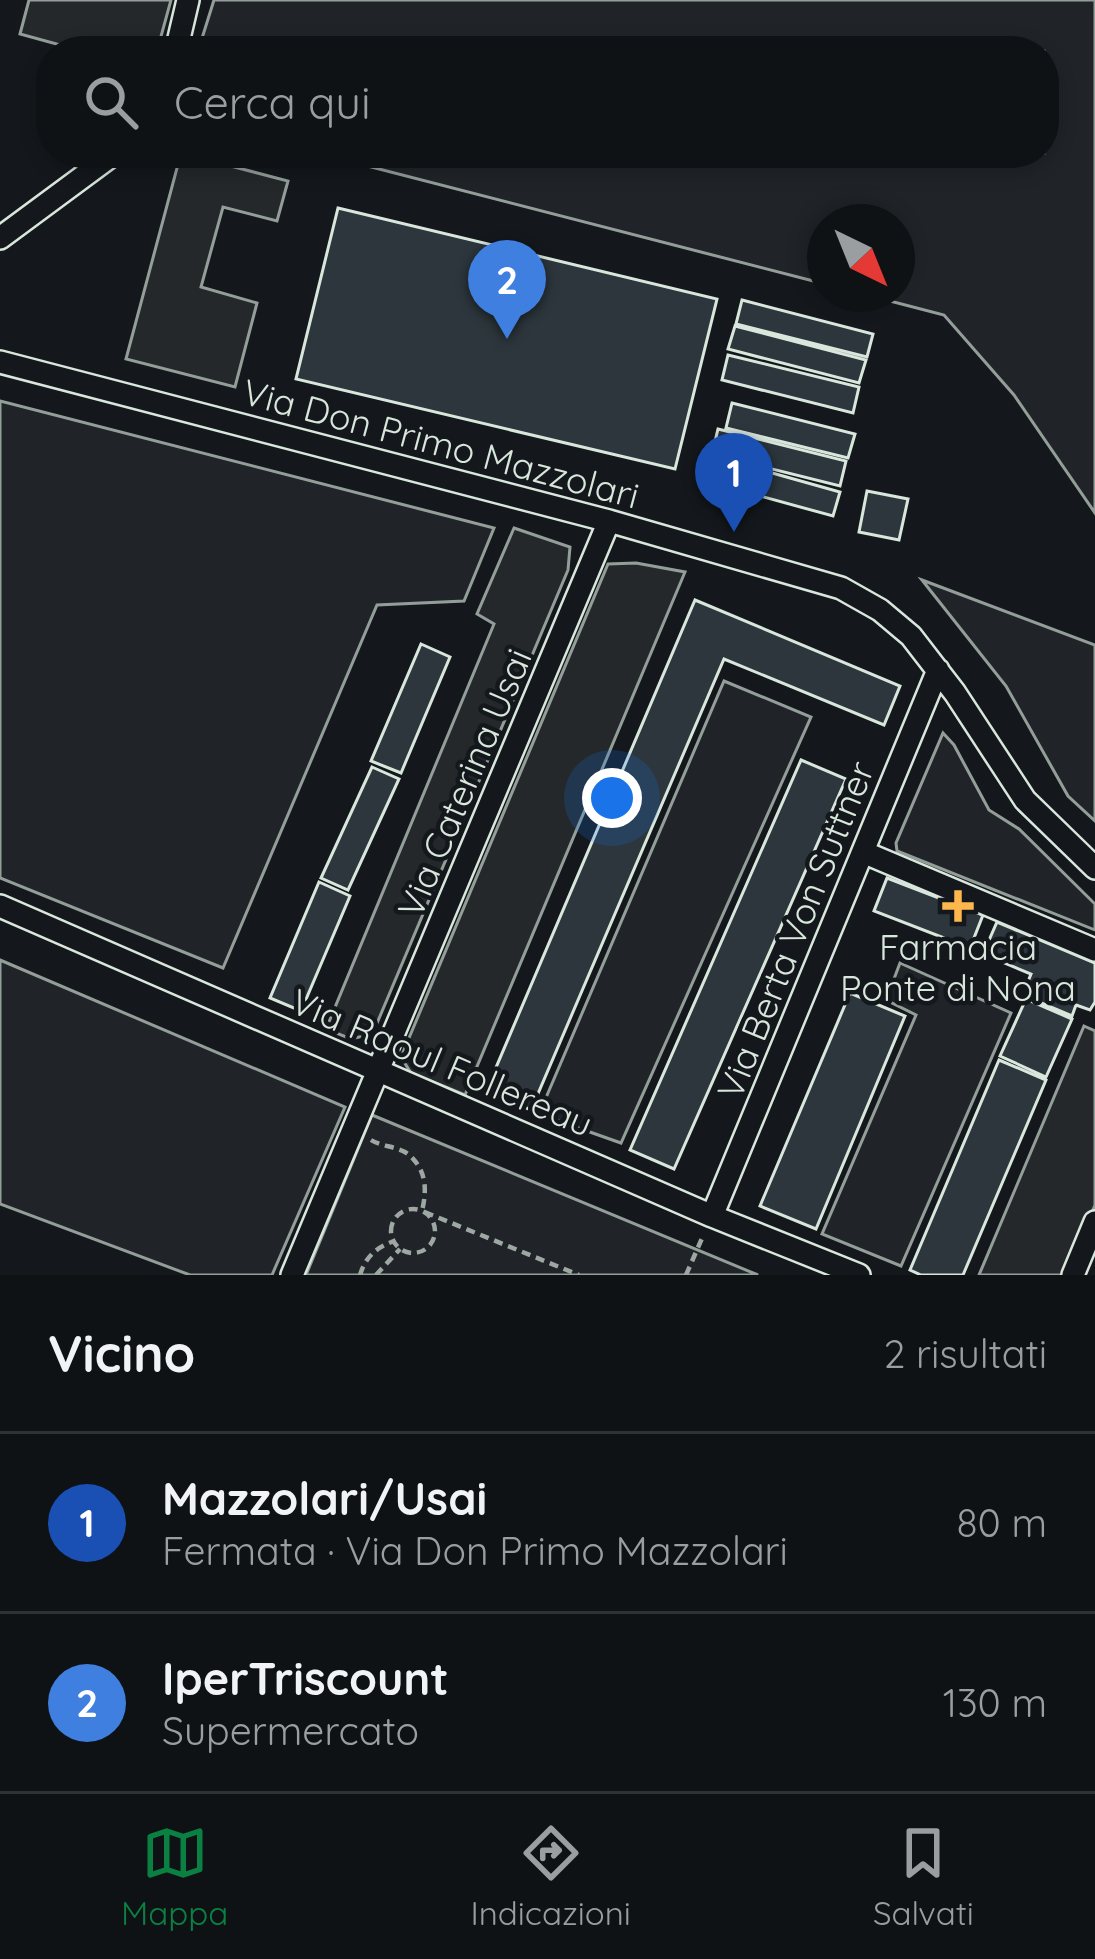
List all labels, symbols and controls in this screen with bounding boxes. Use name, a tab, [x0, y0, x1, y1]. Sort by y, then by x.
search box	[36, 36, 1059, 168]
icon: search	[78, 69, 144, 135]
text: Cerca qui	[174, 74, 371, 130]
north arrow	[807, 204, 915, 312]
pin: 2	[468, 240, 546, 339]
street label: Via Don Primo Mazzolari	[238, 368, 644, 518]
pin: 1	[695, 433, 773, 532]
street label: Via Caterina Usai	[387, 642, 541, 924]
street label: Via Berta Von Suttner	[707, 754, 883, 1105]
your location	[582, 768, 642, 828]
marker: Farmacia Ponte di Nona	[945, 893, 971, 919]
place label: Farmacia Ponte di Nona	[840, 924, 1076, 1010]
street label: Via Raoul Follereau	[284, 978, 600, 1146]
text: Vicino	[48, 1321, 195, 1385]
text: 2 risultati	[884, 1329, 1047, 1378]
text: Mazzolari/Usai	[162, 1470, 487, 1526]
text: 1	[79, 1498, 95, 1547]
text: 80 m	[957, 1498, 1047, 1547]
text: Fermata · Via Don Primo Mazzolari	[162, 1526, 788, 1575]
text: IperTriscount	[162, 1650, 449, 1706]
text: 2	[76, 1678, 98, 1727]
text: 130 m	[943, 1678, 1047, 1727]
text: Supermercato	[162, 1706, 419, 1755]
tab: Mappa	[121, 1820, 228, 1933]
tab: Indicazioni	[470, 1820, 631, 1933]
tab: Salvati	[873, 1820, 974, 1933]

